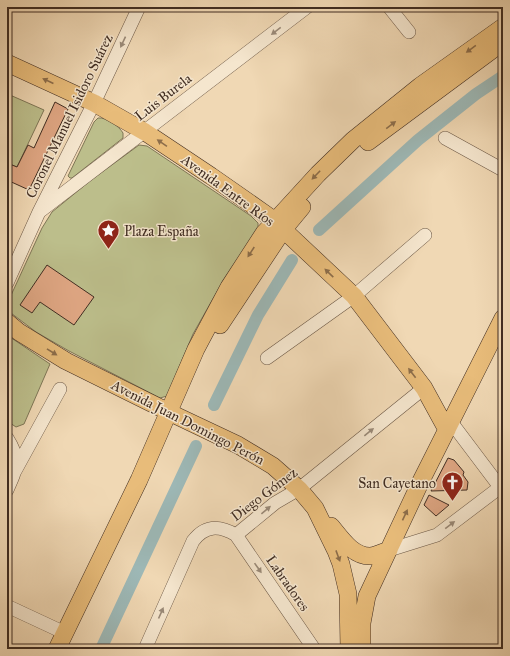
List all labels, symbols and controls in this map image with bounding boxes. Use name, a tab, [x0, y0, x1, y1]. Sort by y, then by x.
one-way arrow	[270, 27, 281, 35]
street label: Coronel Manuel Isidoro Suárez	[22, 31, 117, 201]
one-way arrow	[120, 37, 126, 48]
one-way arrow	[466, 45, 476, 53]
street label: Luis Burela	[132, 70, 195, 125]
one-way arrow	[41, 78, 53, 84]
one-way arrow	[385, 121, 396, 130]
one-way arrow	[157, 139, 167, 147]
street label: Avenida Entre Ríos	[177, 150, 278, 230]
one-way arrow	[311, 170, 321, 180]
place icon: Plaza España	[95, 218, 121, 251]
place label: Plaza España	[124, 223, 199, 240]
one-way arrow	[248, 247, 255, 258]
one-way arrow	[324, 268, 334, 277]
one-way arrow	[47, 348, 57, 356]
one-way arrow	[408, 367, 416, 378]
street label: Avenida Juan Domingo Perón	[107, 376, 267, 470]
one-way arrow	[364, 428, 375, 437]
street label: Diego Gómez	[228, 464, 301, 525]
church icon: San Cayetano	[439, 470, 465, 503]
place label: San Cayetano	[358, 475, 436, 492]
one-way arrow	[260, 506, 271, 515]
one-way arrow	[402, 509, 408, 520]
one-way arrow	[445, 521, 456, 529]
one-way arrow	[335, 550, 341, 562]
street label: Labradores	[262, 552, 313, 615]
one-way arrow	[254, 562, 262, 573]
one-way arrow	[158, 608, 164, 619]

